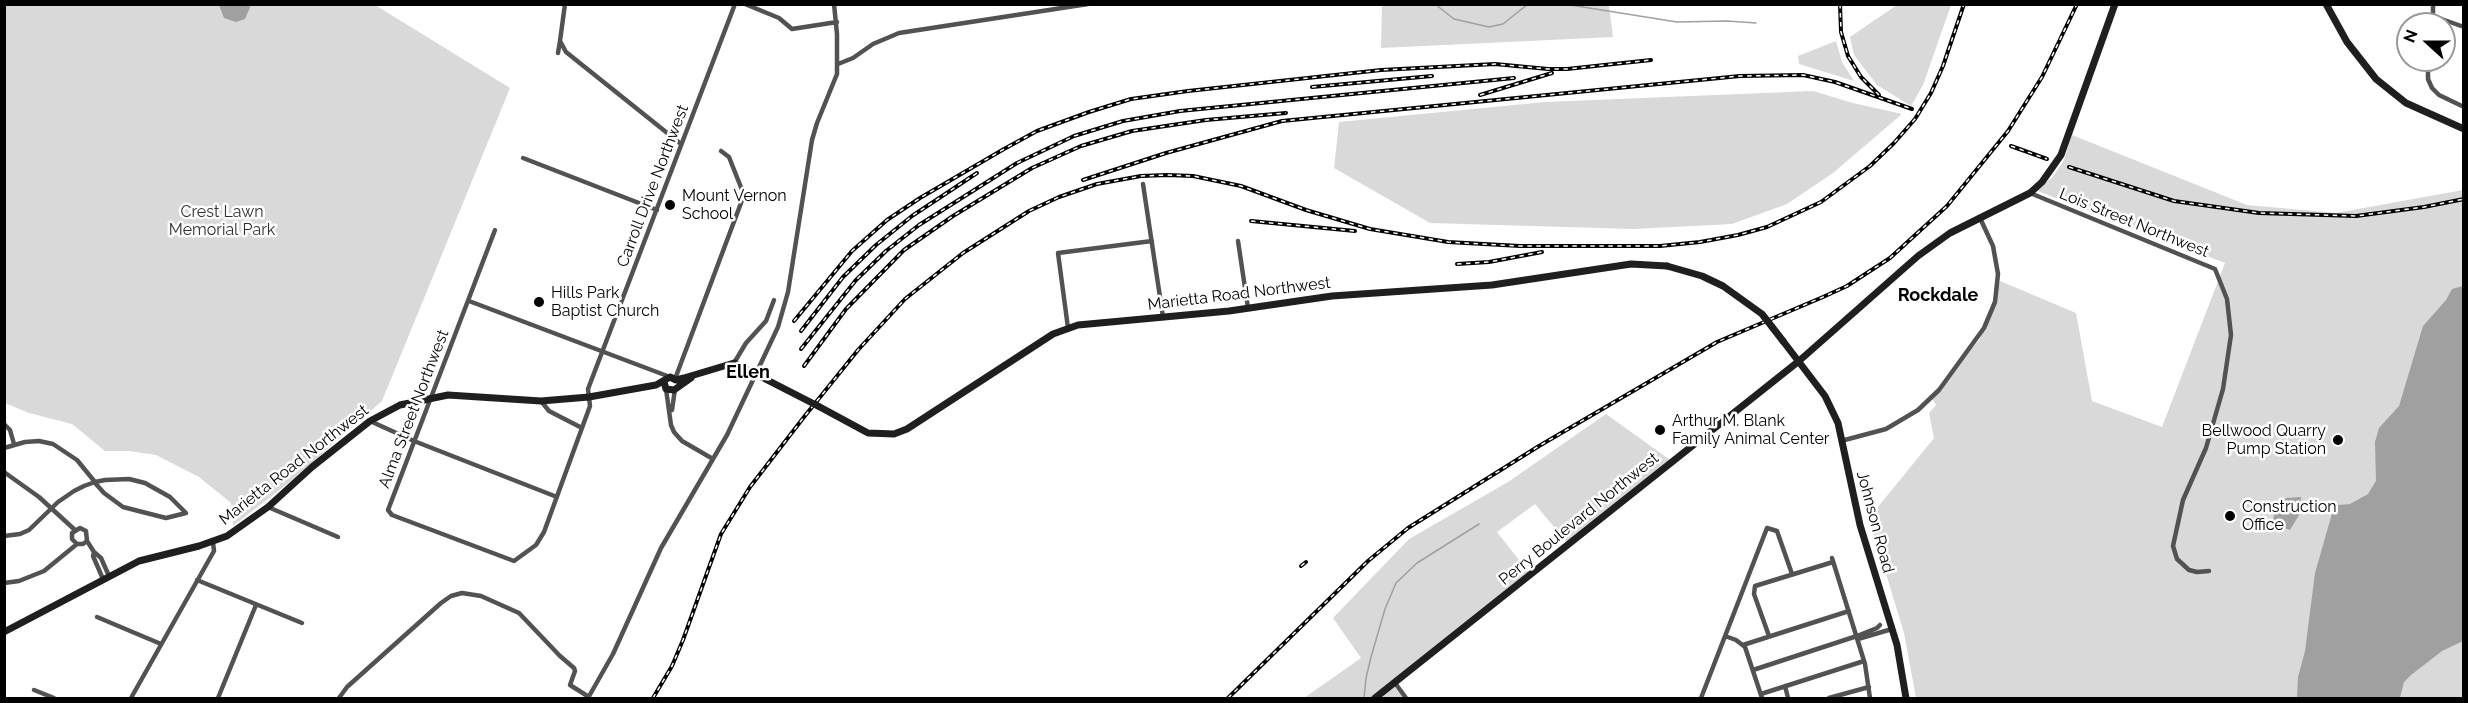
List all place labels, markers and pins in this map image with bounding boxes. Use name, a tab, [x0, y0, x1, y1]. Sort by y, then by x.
place label: Mount Vernon School	[682, 186, 787, 224]
marker: Mount Vernon School	[663, 198, 677, 212]
place label: Hills Park Baptist Church	[551, 283, 659, 321]
marker: Hills Park Baptist Church	[532, 295, 546, 309]
place label: Arthur M. Blank Family Animal Center	[1672, 411, 1829, 449]
place label: Bellwood Quarry Pump Station	[2202, 421, 2326, 459]
marker: Arthur M. Blank Family Animal Center	[1653, 423, 1667, 437]
marker: Bellwood Quarry Pump Station	[2331, 433, 2345, 447]
place label: Construction Office	[2242, 497, 2337, 535]
marker: Construction Office	[2223, 509, 2237, 523]

